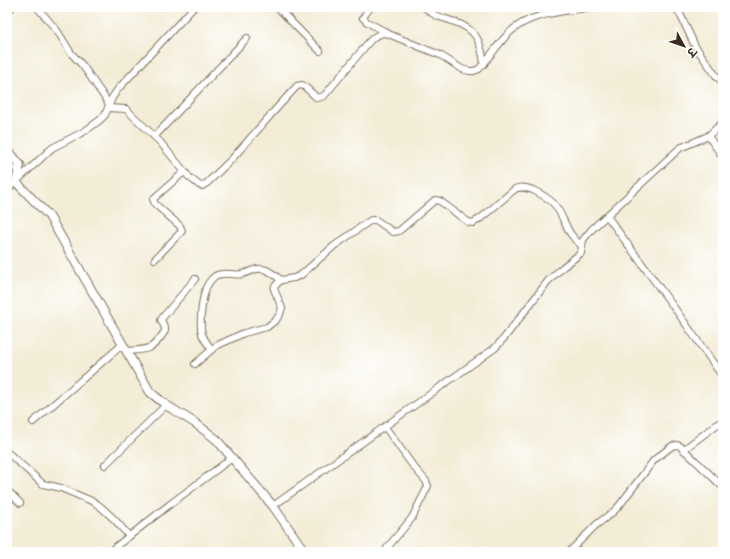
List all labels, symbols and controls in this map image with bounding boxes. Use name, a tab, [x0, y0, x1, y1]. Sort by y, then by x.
north arrow	[664, 26, 704, 66]
text: उ	[683, 44, 700, 61]

